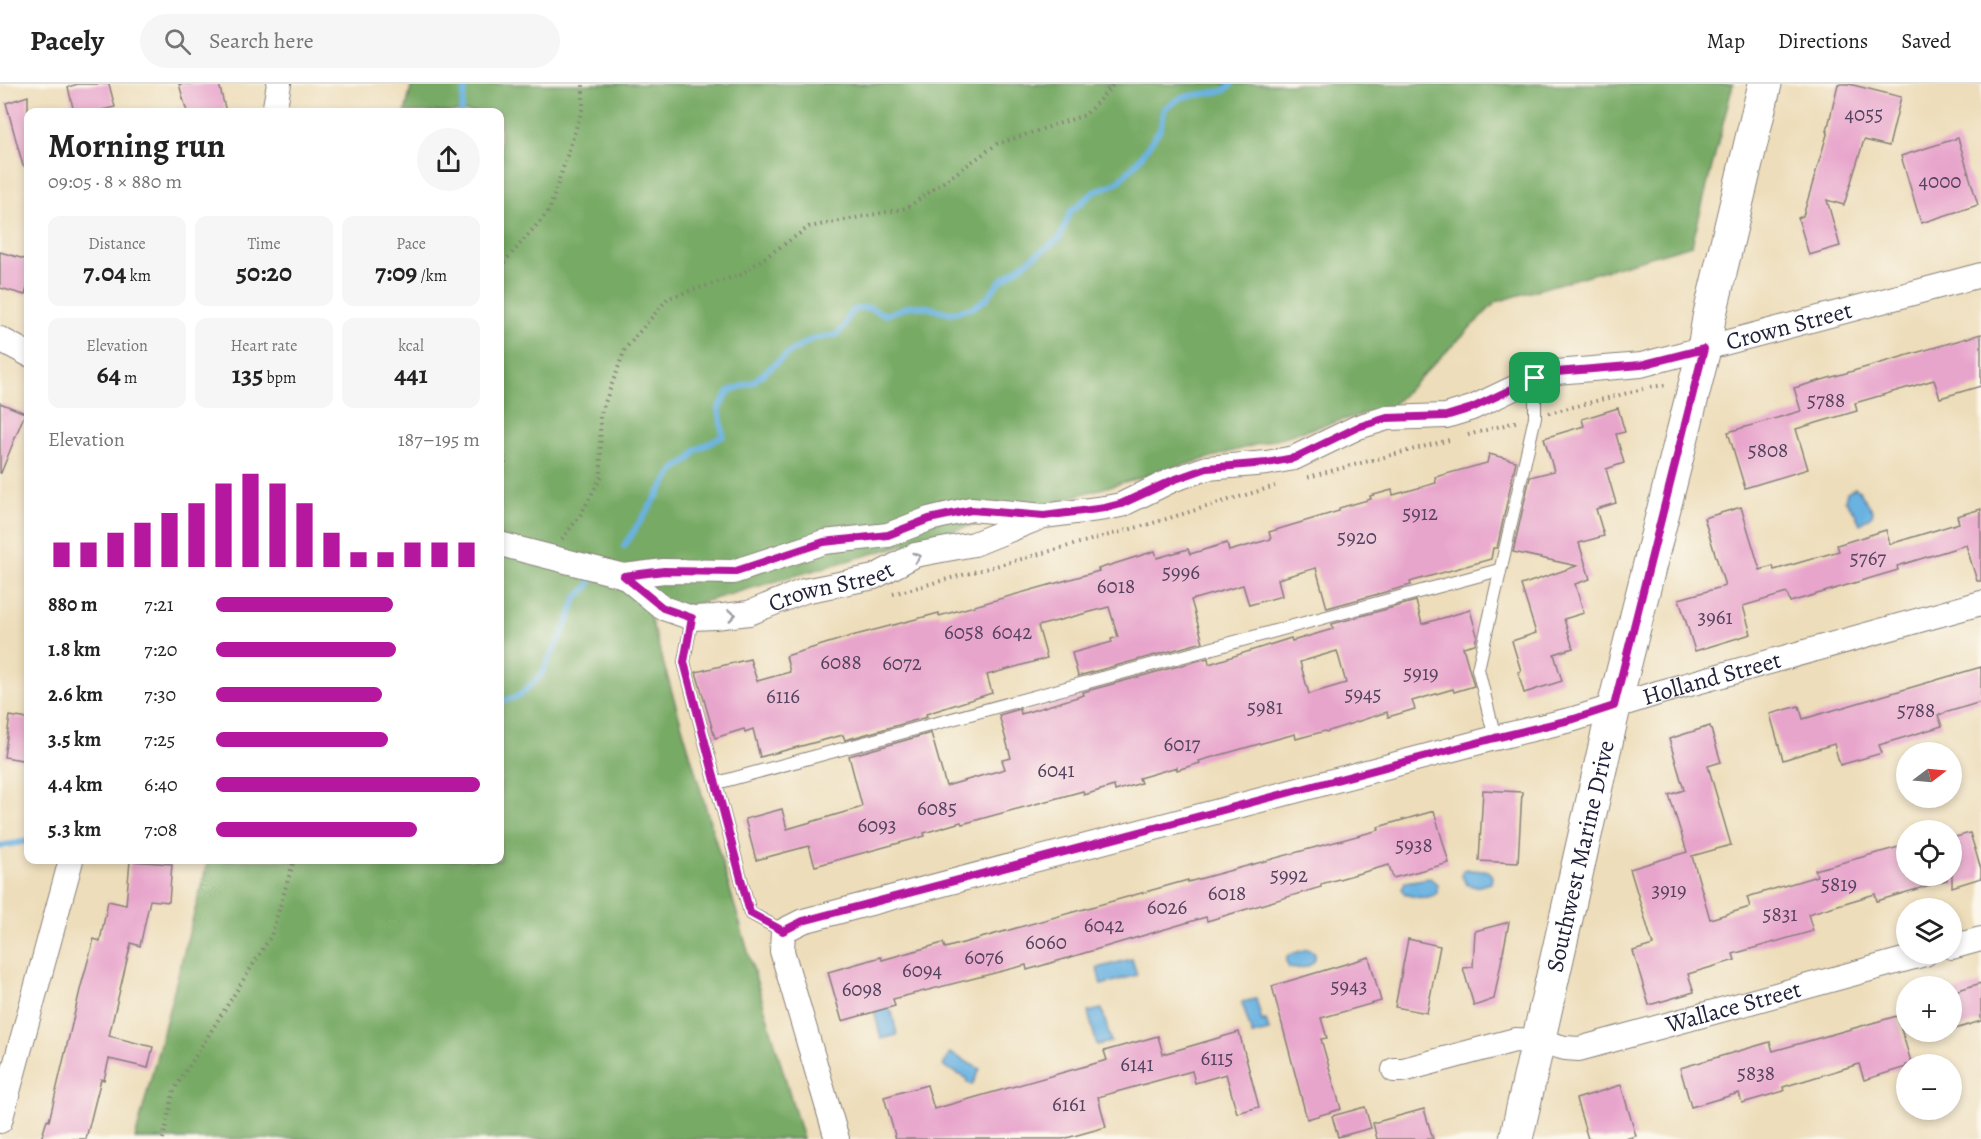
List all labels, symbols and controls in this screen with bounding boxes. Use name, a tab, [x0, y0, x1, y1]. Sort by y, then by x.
search box	[140, 14, 560, 68]
text: Pacely	[30, 22, 104, 60]
icon: search	[161, 25, 194, 58]
text: Search here	[209, 26, 314, 56]
text: Map	[1707, 27, 1745, 55]
text: Directions	[1778, 27, 1868, 55]
text: Saved	[1901, 27, 1951, 55]
house number: 4055	[1845, 100, 1883, 128]
text: Morning run	[48, 123, 225, 168]
button: share	[417, 128, 480, 191]
house number: 4000	[1918, 167, 1962, 195]
text: 09:05 · 8 × 880 m	[48, 168, 182, 195]
text: Distance	[88, 233, 146, 255]
text: Time	[247, 233, 281, 255]
text: Pace	[396, 233, 426, 255]
text: 7.04	[83, 255, 127, 290]
text: 50:20	[236, 255, 292, 290]
text: 7:09	[375, 255, 417, 290]
text: km	[127, 265, 151, 287]
text: /km	[417, 265, 447, 287]
street label: Crown Street	[1722, 294, 1855, 358]
text: Elevation	[86, 335, 148, 357]
text: Heart rate	[231, 335, 297, 357]
text: kcal	[398, 335, 424, 357]
pin	[1509, 352, 1560, 403]
text: 64	[97, 357, 121, 392]
text: 135	[232, 357, 263, 392]
text: 441	[394, 357, 428, 392]
icon: arrive	[1518, 361, 1551, 394]
text: m	[121, 367, 137, 389]
text: bpm	[263, 367, 296, 389]
house number: 5788	[1807, 386, 1845, 414]
text: Elevation	[48, 426, 125, 453]
text: 187–195 m	[398, 426, 480, 453]
house number: 5808	[1748, 436, 1788, 464]
house number: 5912	[1402, 499, 1438, 527]
house number: 5920	[1337, 523, 1377, 551]
house number: 5767	[1850, 544, 1886, 572]
one-way arrow	[911, 551, 921, 564]
street label: Crown Street	[764, 553, 900, 620]
house number: 5996	[1162, 558, 1200, 586]
house number: 6018	[1097, 572, 1135, 600]
text: 880 m	[48, 591, 98, 618]
text: 7:21	[144, 591, 174, 618]
house number: 3961	[1697, 603, 1733, 631]
one-way arrow	[728, 609, 737, 622]
house number: 6058	[944, 618, 984, 646]
house number: 6042	[992, 618, 1032, 646]
text: 1.8 km	[48, 636, 101, 663]
text: 7:20	[144, 636, 177, 663]
street label: Holland Street	[1639, 643, 1785, 713]
house number: 6088	[820, 648, 862, 676]
house number: 6072	[882, 649, 922, 677]
house number: 5919	[1403, 659, 1439, 687]
house number: 5945	[1344, 680, 1382, 708]
text: 2.6 km	[48, 681, 103, 708]
text: 7:30	[144, 681, 176, 708]
house number: 6116	[766, 682, 800, 710]
house number: 5981	[1247, 693, 1283, 721]
house number: 5788	[1897, 696, 1935, 724]
text: 3.5 km	[48, 726, 101, 753]
text: 7:25	[144, 726, 175, 753]
house number: 6017	[1164, 730, 1201, 758]
street label: Southwest Marine Drive	[1538, 737, 1622, 975]
north arrow	[1896, 742, 1962, 808]
map controls	[1896, 742, 1962, 1120]
house number: 6041	[1037, 756, 1075, 784]
text: 4.4 km	[48, 771, 103, 798]
text: 6:40	[144, 771, 178, 798]
house number: 6085	[917, 794, 957, 822]
house number: 6093	[857, 811, 897, 839]
text: 5.3 km	[48, 816, 101, 843]
text: 7:08	[144, 816, 178, 843]
button: locate	[1896, 820, 1962, 886]
house number: 5938	[1395, 831, 1433, 859]
house number: 5992	[1270, 861, 1308, 889]
house number: 5819	[1821, 870, 1857, 898]
house number: 3919	[1651, 876, 1687, 904]
house number: 6018	[1208, 879, 1246, 907]
house number: 6026	[1147, 893, 1188, 921]
button: layers	[1896, 898, 1962, 964]
house number: 5831	[1762, 900, 1798, 928]
house number: 6042	[1084, 911, 1124, 939]
house number: 6060	[1025, 928, 1067, 956]
house number: 6076	[964, 943, 1004, 971]
house number: 6094	[902, 956, 942, 984]
house number: 5943	[1331, 972, 1367, 1000]
street label: Wallace Street	[1661, 973, 1805, 1041]
house number: 6098	[842, 975, 882, 1003]
button: +	[1896, 976, 1962, 1042]
house number: 6115	[1200, 1044, 1234, 1072]
house number: 6141	[1120, 1050, 1154, 1078]
button: −	[1896, 1054, 1962, 1120]
house number: 5838	[1737, 1059, 1775, 1087]
house number: 6161	[1052, 1090, 1086, 1118]

